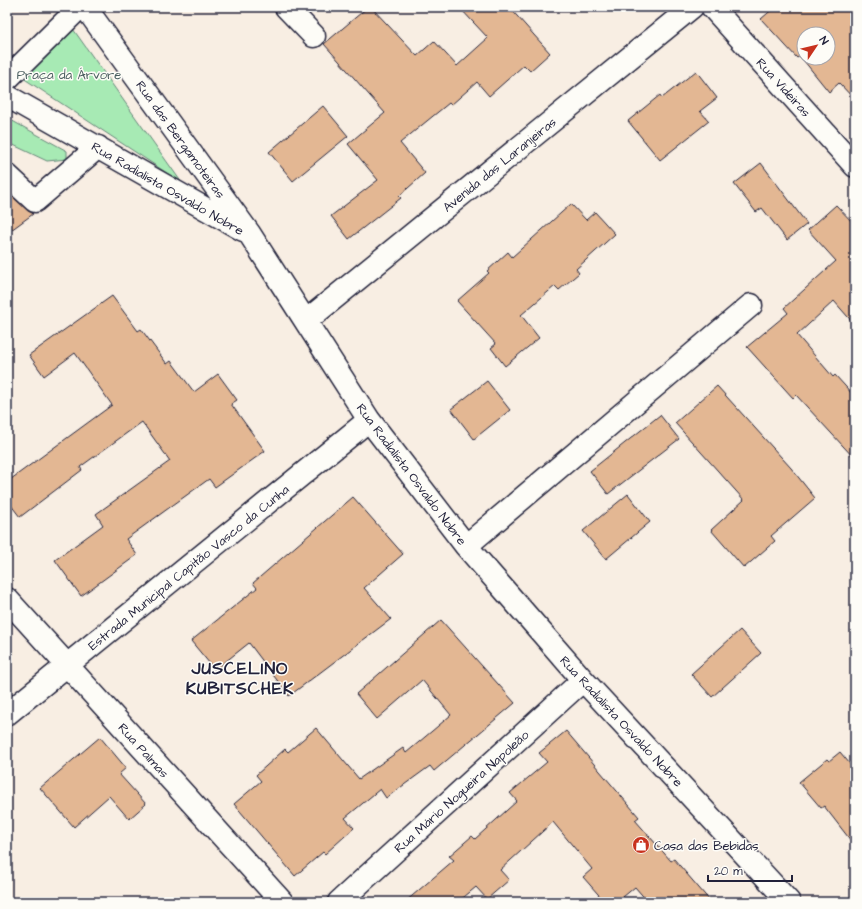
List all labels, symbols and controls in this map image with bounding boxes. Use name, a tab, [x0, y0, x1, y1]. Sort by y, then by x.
north arrow	[796, 26, 836, 66]
text: N	[816, 33, 832, 48]
street label: Rua Videiras	[752, 54, 815, 121]
park label: Praça da Árvore	[17, 66, 121, 84]
street label: Rua das Bergamoteiras	[131, 77, 229, 203]
street label: Avenida das Laranjeiras	[439, 113, 561, 216]
street label: Rua Radialista Osvaldo Nobre	[88, 138, 247, 240]
street label: Rua Radialista Osvaldo Nobre	[352, 400, 471, 549]
street label: Estrada Municipal Capitão Vasco da Cunha	[84, 481, 293, 655]
street label: Rua Radialista Osvaldo Nobre	[556, 652, 687, 791]
district label: JUSCELINO KUBITSCHEK	[186, 657, 294, 701]
street label: Rua Palmas	[114, 719, 173, 782]
street label: Rua Mário Nogueira Napoleão	[390, 726, 534, 858]
shop icon: Casa das Bebidas	[631, 835, 651, 855]
place label: Casa das Bebidas	[654, 837, 759, 855]
scale bar	[708, 857, 792, 883]
text: 20 m	[714, 863, 743, 880]

